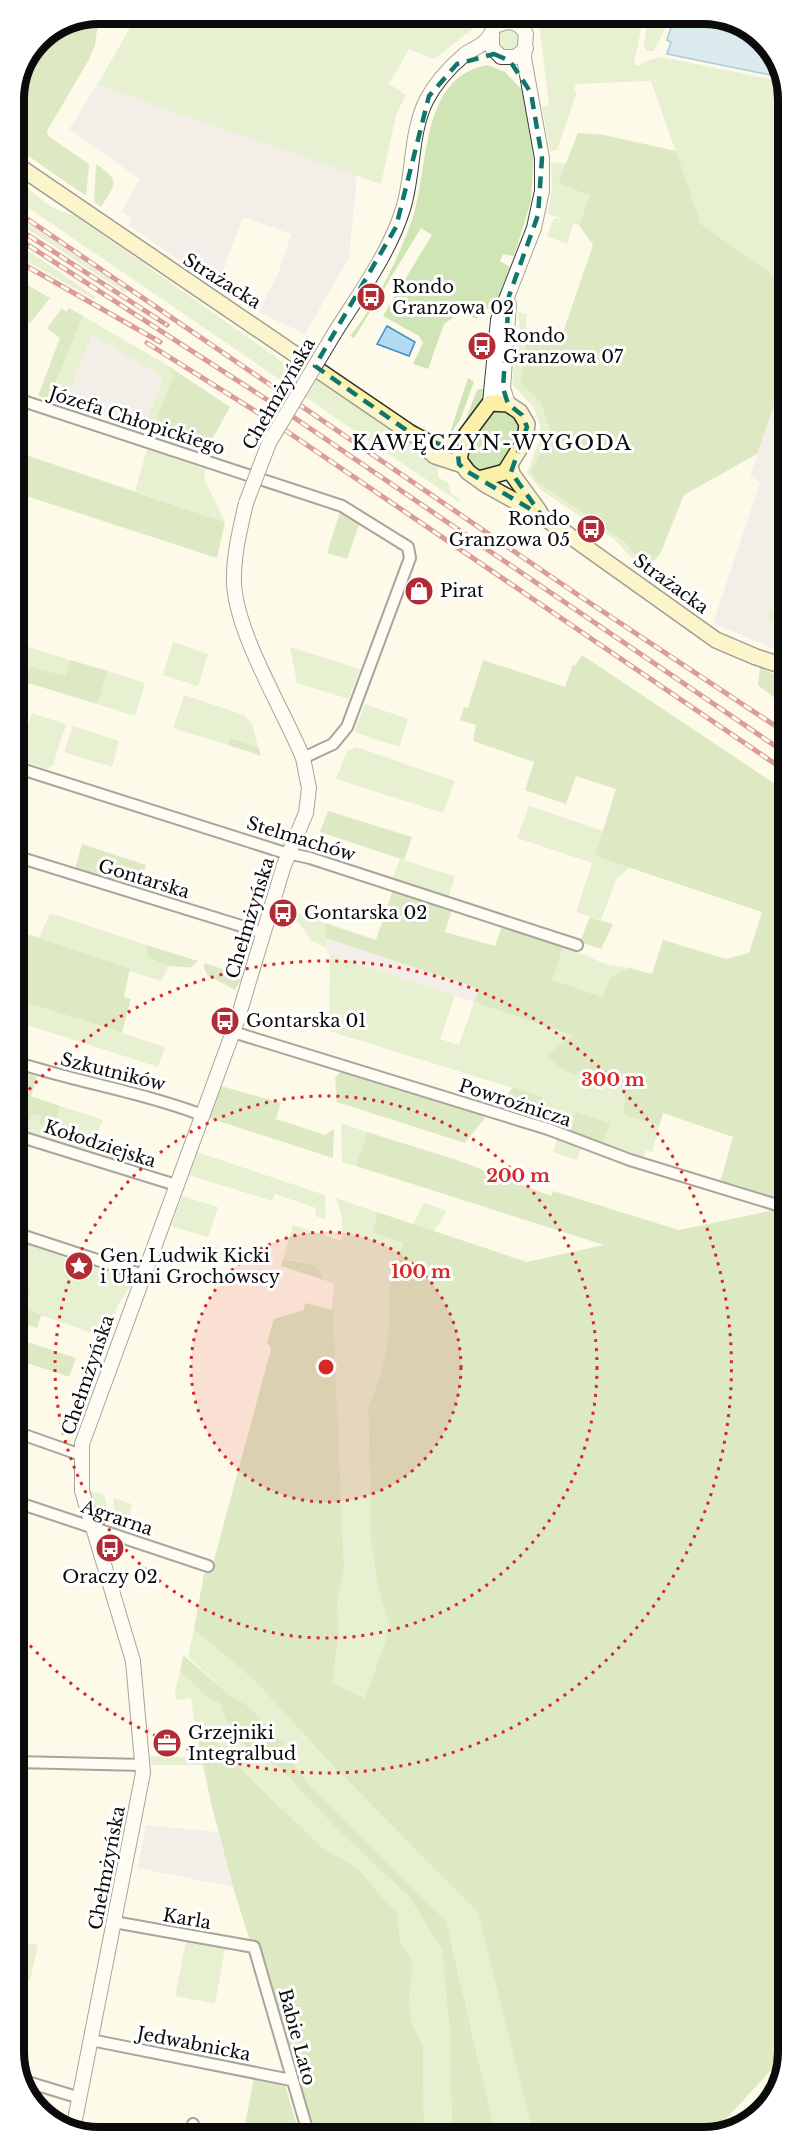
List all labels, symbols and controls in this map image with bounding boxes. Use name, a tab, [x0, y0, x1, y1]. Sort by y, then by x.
street label: Strażacka	[179, 248, 265, 314]
place label: Rondo Granzowa 02	[392, 276, 514, 319]
bus stop icon: Rondo Granzowa 02	[355, 281, 387, 313]
place label: Rondo Granzowa 07	[503, 325, 624, 368]
bus stop icon: Rondo Granzowa 07	[466, 330, 498, 362]
street label: Chełmżyńska	[238, 334, 320, 454]
street label: Józefa Chłopickiego	[44, 382, 228, 460]
district label: KAWĘCZYN-WYGODA	[352, 430, 632, 456]
place label: Rondo Granzowa 05	[449, 508, 570, 551]
bus stop icon: Rondo Granzowa 05	[575, 513, 607, 545]
street label: Strażacka	[629, 549, 713, 619]
shop icon: Pirat	[403, 575, 435, 607]
place label: Pirat	[440, 580, 484, 602]
street label: Stelmachów	[244, 812, 359, 866]
street label: Gontarska	[96, 855, 192, 903]
street label: Chełmżyńska	[221, 855, 279, 981]
bus stop icon: Gontarska 02	[267, 897, 299, 929]
place label: Gontarska 02	[304, 902, 427, 924]
bus stop icon: Gontarska 01	[209, 1005, 241, 1037]
place label: Gontarska 01	[246, 1010, 366, 1032]
street label: Szkutników	[58, 1048, 168, 1096]
text: 300 m	[581, 1069, 645, 1091]
street label: Powroźnicza	[456, 1074, 574, 1132]
street label: Kołodziejska	[41, 1116, 159, 1172]
text: 200 m	[486, 1165, 550, 1187]
place label: Gen. Ludwik Kicki i Ułani Grochowscy	[100, 1245, 281, 1288]
place icon: Gen. Ludwik Kicki i Ułani Grochowscy	[63, 1250, 95, 1282]
text: 100 m	[391, 1261, 451, 1283]
street label: Chełmżyńska	[57, 1312, 119, 1438]
centre of rings	[316, 1357, 336, 1377]
street label: Agrarna	[77, 1495, 156, 1540]
bus stop icon: Oraczy 02	[94, 1532, 126, 1564]
place label: Oraczy 02	[62, 1566, 158, 1588]
place label: Grzejniki Integralbud	[188, 1722, 296, 1765]
office icon: Grzejniki Integralbud	[151, 1727, 183, 1759]
street label: Chełmżyńska	[84, 1804, 130, 1932]
street label: Karla	[161, 1904, 213, 1934]
street label: Babie Lato	[274, 1986, 320, 2088]
street label: Jedwabnicka	[133, 2022, 253, 2066]

